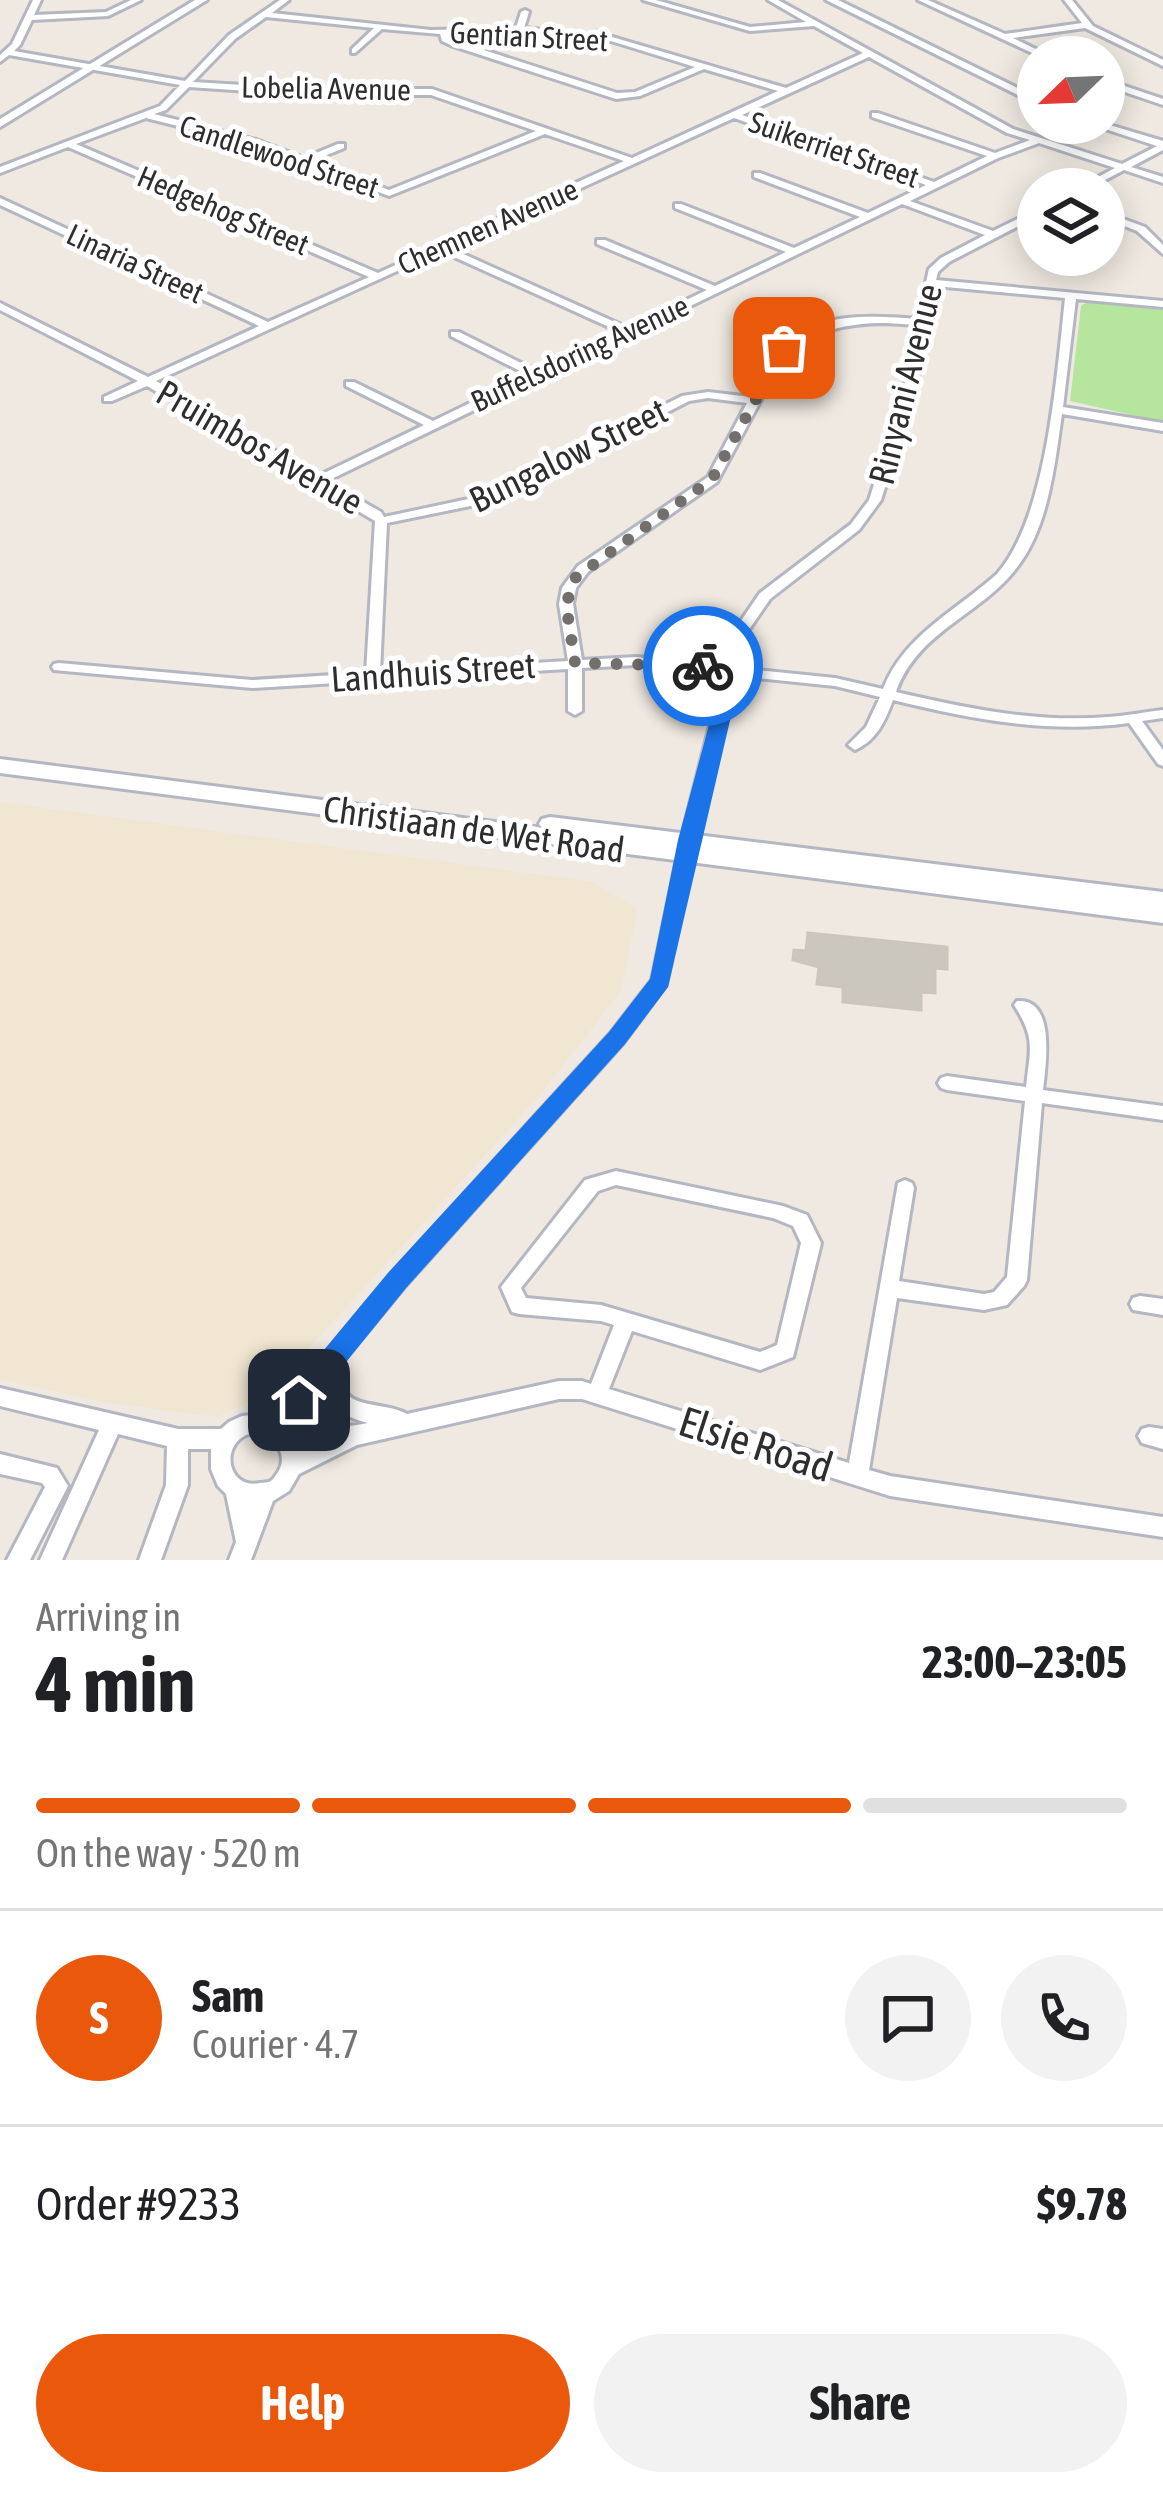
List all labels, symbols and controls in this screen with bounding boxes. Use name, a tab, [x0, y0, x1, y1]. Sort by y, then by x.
street label: Gentian Street	[449, 15, 609, 57]
north arrow	[1017, 36, 1125, 144]
map controls	[1017, 36, 1125, 276]
street label: Lobelia Avenue	[241, 70, 411, 106]
street label: Suikerriet Street	[745, 104, 924, 194]
street label: Candlewood Street	[176, 108, 383, 204]
street label: Hedgehog Street	[133, 159, 314, 261]
button: layers	[1017, 168, 1125, 276]
street label: Chemnen Avenue	[392, 171, 583, 281]
street label: Linaria Street	[62, 217, 209, 309]
street label: Rinyani Avenue	[860, 279, 950, 489]
street label: Buffelsdoring Avenue	[466, 288, 694, 418]
pin	[733, 297, 835, 399]
icon: bag	[751, 315, 817, 381]
street label: Pruimbos Avenue	[149, 371, 371, 523]
street label: Bungalow Street	[462, 389, 674, 521]
courier	[643, 606, 763, 726]
icon: bike	[670, 633, 736, 699]
street label: Landhuis Street	[329, 644, 537, 700]
street label: Christiaan de Wet Road	[321, 787, 627, 871]
pin	[248, 1349, 350, 1451]
icon: home	[266, 1367, 332, 1433]
street label: Elsie Road	[673, 1397, 839, 1491]
text: Arriving in	[36, 1595, 181, 1639]
text: 23:00–23:05	[922, 1636, 1127, 1688]
text: 4 min	[36, 1639, 195, 1729]
text: On the way · 520 m	[36, 1831, 301, 1875]
button: chat	[845, 1955, 971, 2081]
button: phone	[1001, 1955, 1127, 2081]
text: Sam	[192, 1970, 264, 2022]
text: S	[90, 1992, 108, 2044]
text: Courier · 4.7	[192, 2022, 359, 2066]
text: Order #9233	[36, 2178, 241, 2230]
text: $9.78	[1037, 2178, 1127, 2230]
button: Help	[36, 2334, 570, 2472]
button: Share	[594, 2334, 1127, 2472]

